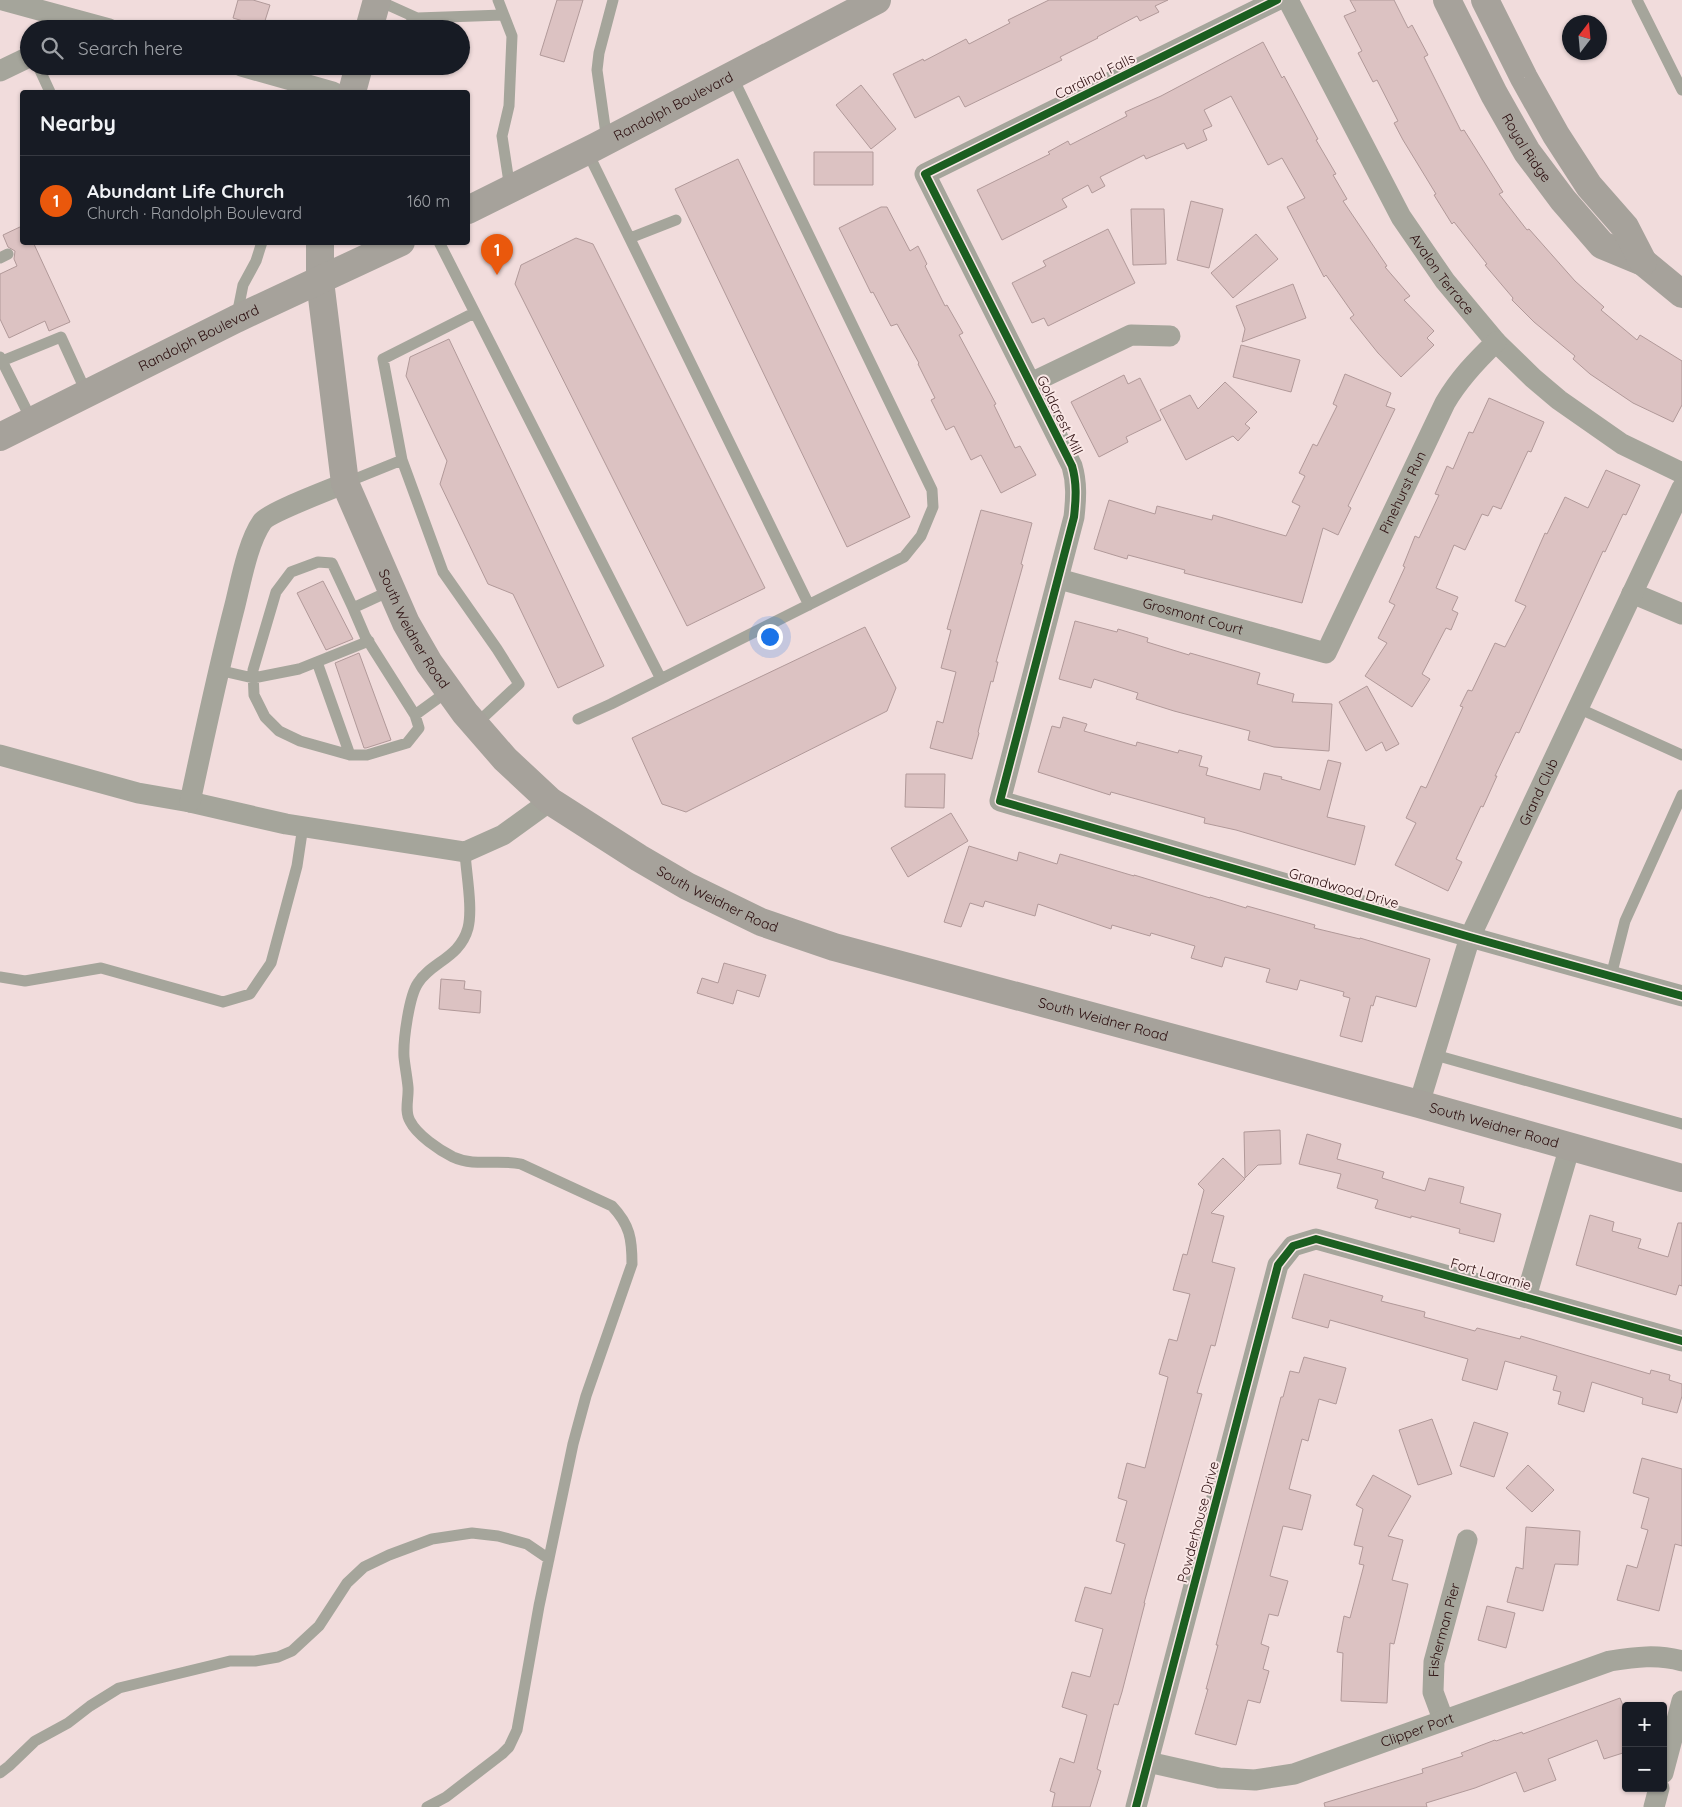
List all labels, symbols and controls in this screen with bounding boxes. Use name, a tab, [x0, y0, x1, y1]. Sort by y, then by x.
north arrow	[1562, 15, 1607, 60]
search box	[20, 20, 470, 75]
icon: search	[38, 34, 66, 62]
text: Search here	[78, 36, 183, 60]
street label: Cardinal Falls	[1052, 49, 1138, 103]
street label: Randolph Boulevard	[610, 68, 736, 145]
text: Nearby	[40, 110, 116, 136]
street label: Royal Ridge	[1498, 110, 1556, 186]
text: Abundant Life Church	[87, 179, 284, 203]
text: 1	[53, 191, 59, 211]
text: 160 m	[407, 191, 450, 211]
text: Church · Randolph Boulevard	[87, 203, 302, 223]
street label: Avalon Terrace	[1406, 230, 1478, 318]
pin: 1	[481, 234, 513, 275]
street label: Randolph Boulevard	[135, 301, 262, 375]
street label: Goldcrest Mill	[1033, 372, 1087, 458]
street label: Pinehurst Run	[1375, 448, 1430, 536]
street label: South Weidner Road	[375, 566, 453, 692]
street label: Grosmont Court	[1141, 594, 1245, 639]
your location	[757, 624, 783, 650]
street label: Grand Club	[1515, 755, 1562, 829]
street label: South Weidner Road	[653, 861, 781, 936]
street label: Grandwood Drive	[1287, 864, 1401, 912]
street label: South Weidner Road	[1036, 993, 1170, 1045]
street label: South Weidner Road	[1427, 1098, 1561, 1152]
street label: Fort Laramie	[1448, 1254, 1534, 1294]
street label: Powderhouse Drive	[1173, 1459, 1223, 1585]
street label: Fisherman Pier	[1425, 1580, 1464, 1677]
map controls	[1622, 1702, 1667, 1792]
button: +	[1622, 1702, 1667, 1747]
street label: Clipper Port	[1378, 1709, 1456, 1751]
button: −	[1622, 1747, 1667, 1792]

